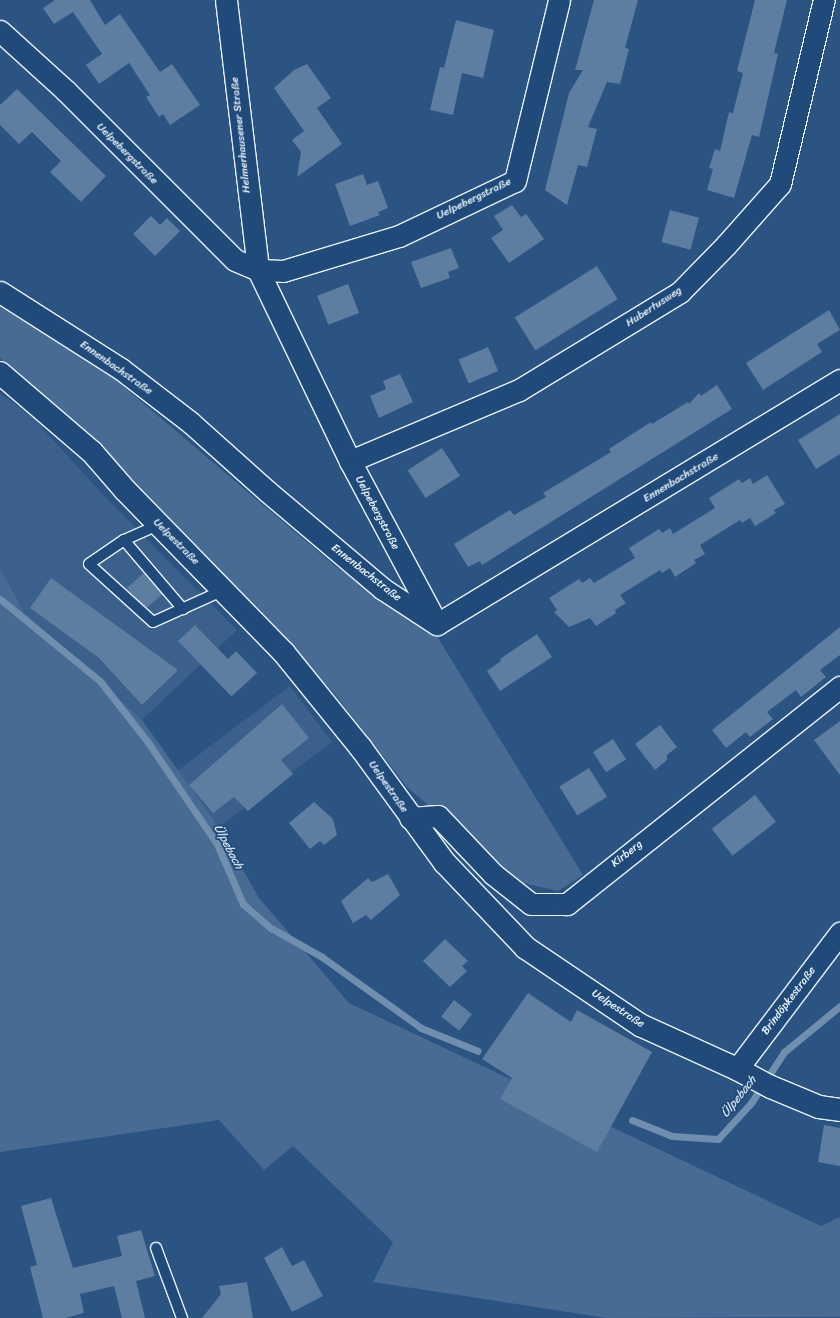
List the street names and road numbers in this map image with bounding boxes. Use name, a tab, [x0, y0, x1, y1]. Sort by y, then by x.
street label: Helmerhausener Straße	[228, 76, 254, 194]
street label: Uelpebergstraße	[94, 121, 160, 187]
street label: Uelpebergstraße	[435, 175, 513, 223]
street label: Hubertusweg	[624, 284, 684, 330]
street label: Ennenbachstraße	[77, 338, 155, 398]
street label: Ennenbachstraße	[641, 450, 721, 506]
street label: Uelpebergstraße	[352, 474, 402, 552]
street label: Uelpestraße	[150, 516, 202, 568]
street label: Ennenbachstraße	[328, 541, 404, 605]
street label: Uelpestraße	[365, 759, 411, 815]
street label: Kirberg	[609, 838, 645, 870]
street label: Brindöpkestraße	[759, 964, 819, 1038]
street label: Uelpestraße	[589, 987, 647, 1031]

